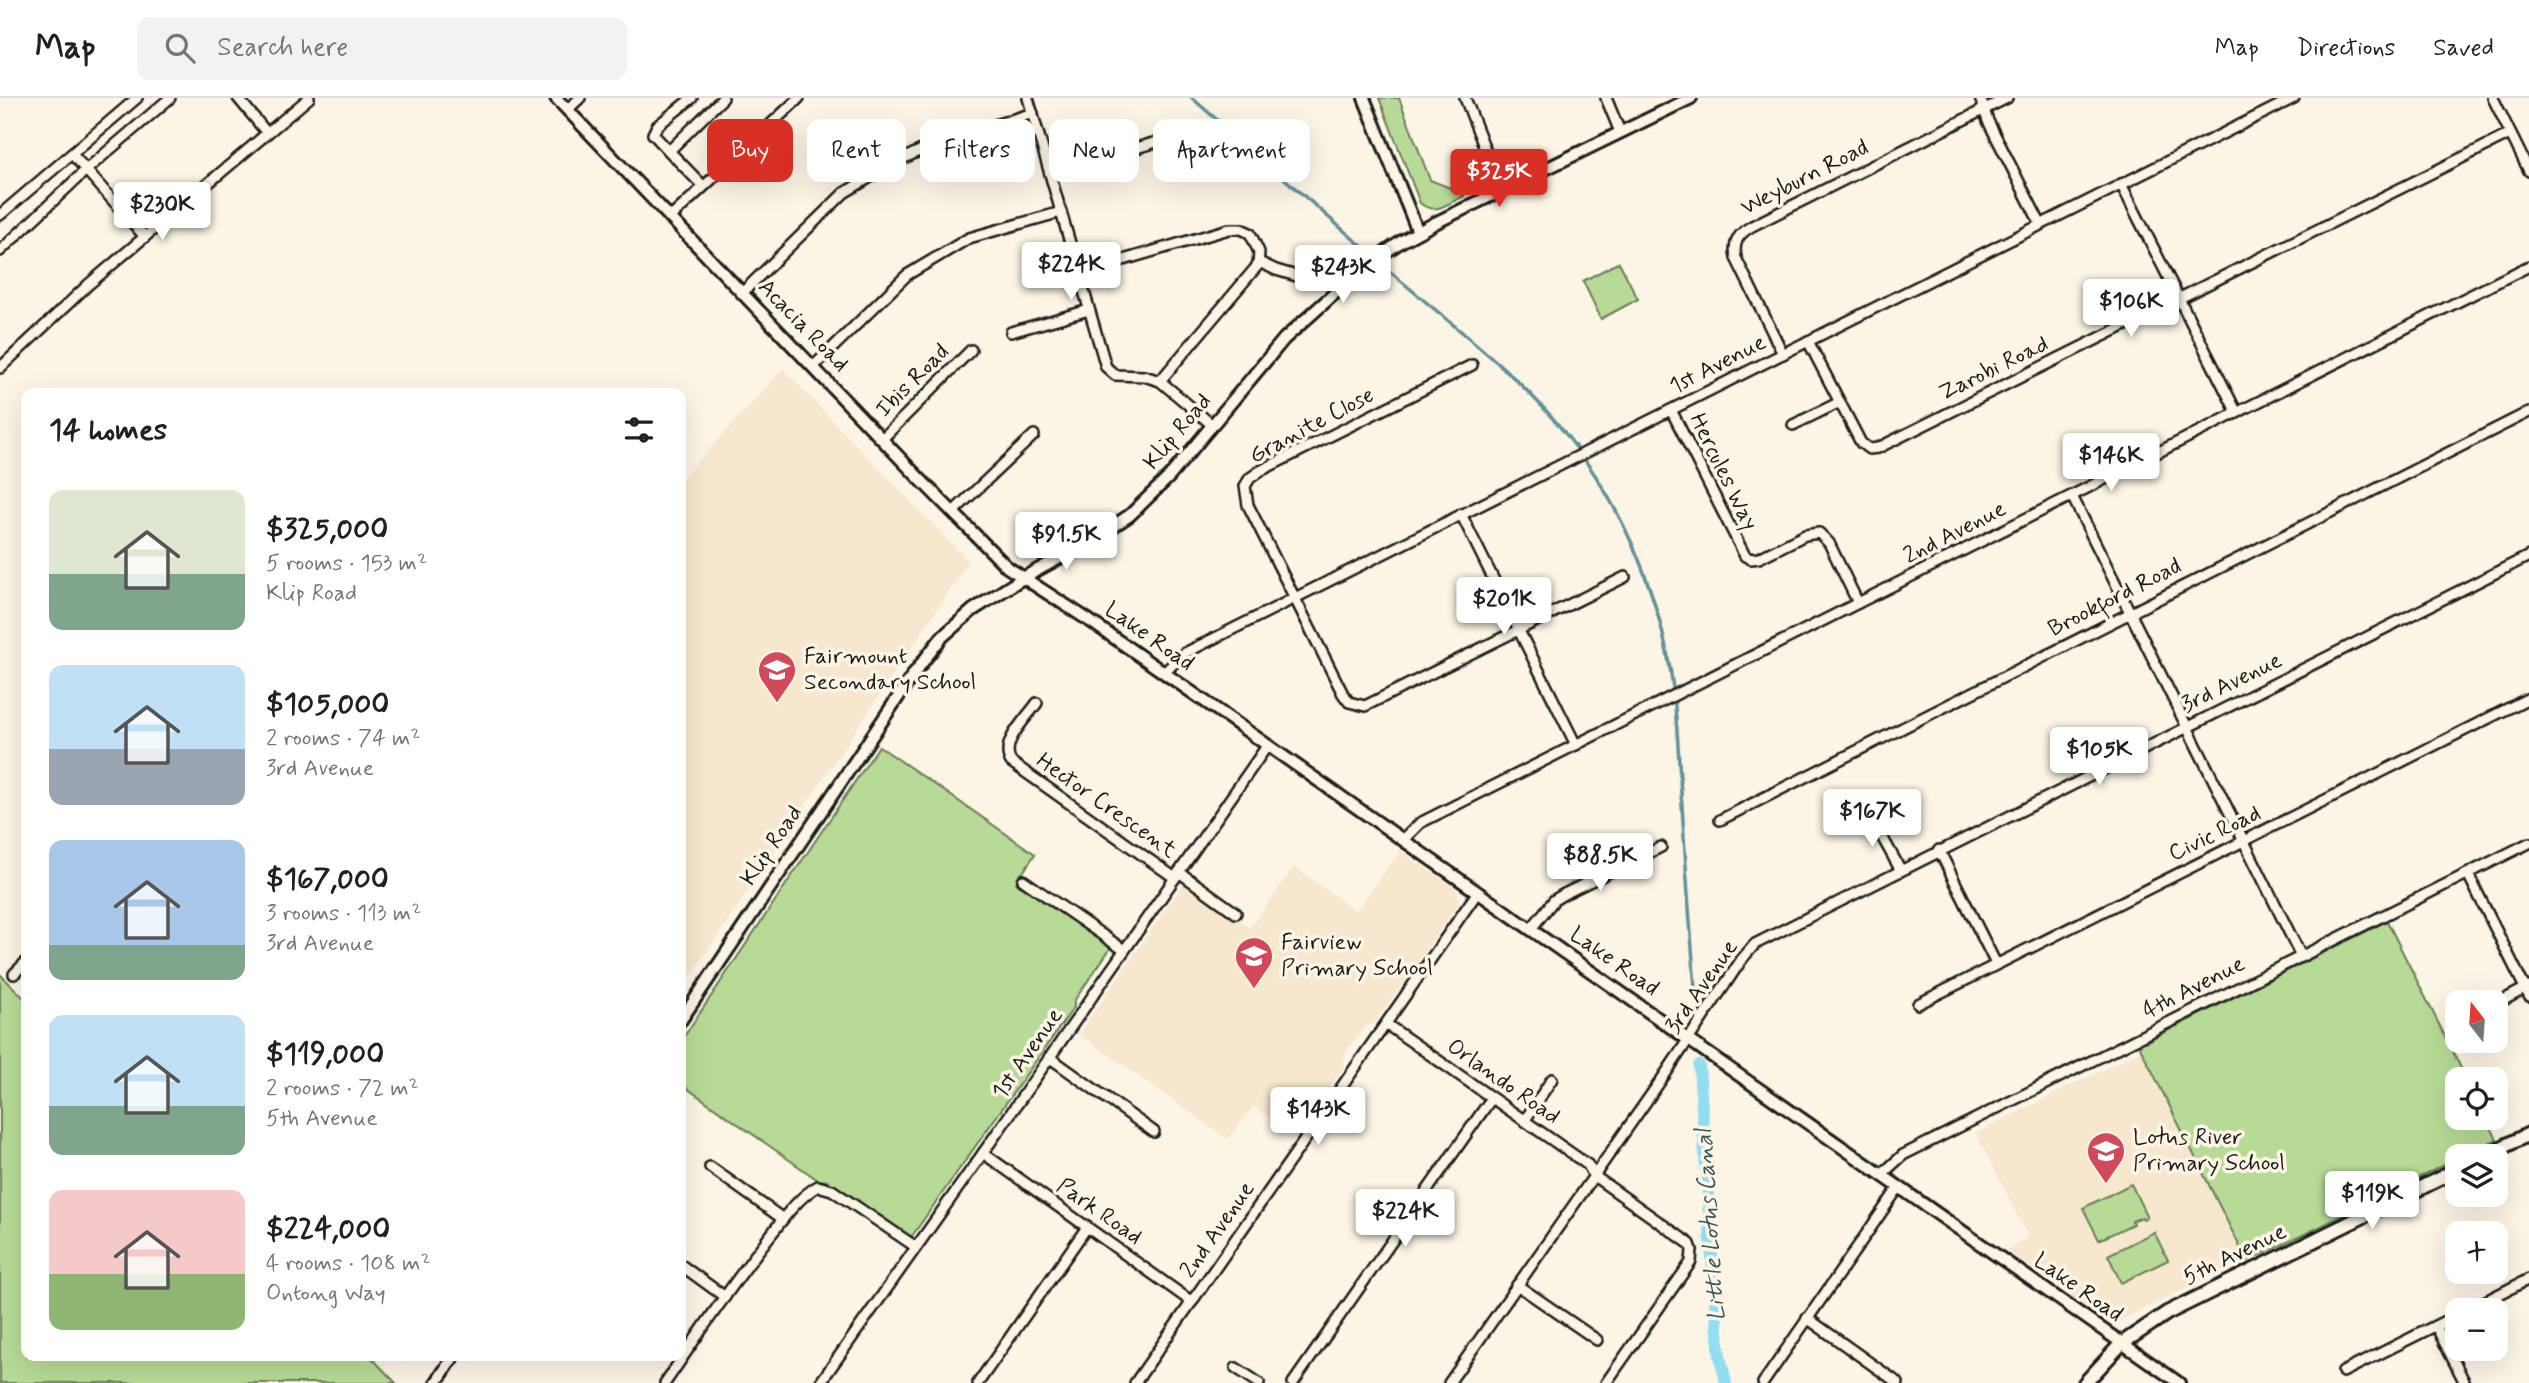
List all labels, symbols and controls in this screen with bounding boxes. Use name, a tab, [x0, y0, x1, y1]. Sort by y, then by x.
search box	[137, 17, 627, 80]
text: Map	[35, 26, 95, 70]
icon: search	[161, 29, 199, 67]
text: Search here	[217, 31, 348, 65]
text: Map	[2215, 33, 2259, 64]
text: Directions	[2297, 33, 2395, 64]
text: Saved	[2433, 33, 2494, 64]
chip: Buy	[707, 119, 793, 182]
chip: Rent	[807, 119, 906, 182]
chip: Filters	[920, 119, 1035, 182]
chip: New	[1049, 119, 1139, 182]
chip: Apartment	[1153, 119, 1310, 182]
street label: Weyburn Road	[1736, 133, 1874, 223]
pin: $325K	[1450, 150, 1548, 209]
text: $325K	[1466, 157, 1532, 187]
pin: $230K	[113, 183, 211, 242]
text: $230K	[130, 190, 194, 220]
pin: $224K	[1022, 242, 1120, 302]
pin: $243K	[1294, 246, 1392, 305]
text: $224K	[1038, 250, 1104, 280]
text: $243K	[1311, 253, 1375, 283]
street label: Acacia Road	[751, 273, 855, 379]
pin: $106K	[2082, 280, 2180, 339]
text: $106K	[2099, 287, 2163, 317]
street label: 1st Avenue	[1665, 328, 1771, 402]
street label: Zarobi Road	[1934, 330, 2054, 408]
street label: Ibis Road	[870, 338, 956, 424]
street label: Granite Close	[1244, 381, 1380, 471]
street label: Klip Road	[1137, 387, 1219, 477]
street label: Hercules Way	[1682, 409, 1764, 535]
text: 14 homes	[49, 411, 167, 450]
icon: filters	[620, 411, 658, 449]
pin: $146K	[2062, 434, 2160, 493]
text: $146K	[2079, 441, 2143, 471]
street label: 2nd Avenue	[1899, 494, 2011, 572]
text: $325,000	[266, 510, 388, 549]
pin: $91.5K	[1009, 512, 1123, 572]
icon: home	[105, 518, 189, 602]
text: $91.5K	[1031, 520, 1101, 550]
text: 5 rooms · 153 m²	[266, 549, 427, 579]
street label: Brookford Road	[2043, 552, 2187, 645]
pin: $201K	[1455, 578, 1553, 637]
text: Klip Road	[266, 579, 357, 609]
text: $201K	[1472, 585, 1536, 615]
street label: Lake Road	[1098, 595, 1200, 679]
place label: Fairmount Secondary School	[804, 642, 976, 698]
street label: 3rd Avenue	[2177, 646, 2287, 720]
school or university icon: Fairmount Secondary School	[756, 649, 798, 704]
text: $105,000	[266, 685, 389, 724]
icon: home	[105, 693, 189, 777]
text: 2 rooms · 74 m²	[266, 724, 421, 754]
pin: $105K	[2050, 728, 2148, 787]
text: $105K	[2066, 735, 2132, 765]
street label: Hector Crescent	[1030, 746, 1182, 866]
text: 3rd Avenue	[266, 754, 374, 784]
pin: $167K	[1823, 790, 1921, 849]
text: $167K	[1839, 797, 1905, 827]
street label: Civic Road	[2164, 799, 2266, 869]
street label: Klip Road	[734, 800, 810, 892]
pin: $88.5K	[1543, 834, 1657, 893]
text: $88.5K	[1563, 841, 1637, 871]
text: $167,000	[266, 860, 389, 899]
icon: home	[105, 868, 189, 952]
text: 3 rooms · 113 m²	[266, 899, 421, 929]
street label: Lake Road	[1563, 920, 1665, 1004]
place label: Fairview Primary School	[1281, 928, 1433, 984]
text: 3rd Avenue	[266, 929, 374, 959]
street label: 3rd Avenue	[1659, 934, 1745, 1040]
school or university icon: Fairview Primary School	[1233, 935, 1275, 990]
street label: 4th Avenue	[2138, 949, 2250, 1027]
north arrow	[2445, 990, 2508, 1054]
map controls	[2445, 990, 2508, 1361]
street label: 1st Avenue	[986, 1003, 1070, 1105]
street label: Orlando Road	[1440, 1032, 1566, 1132]
text: $119,000	[266, 1035, 384, 1074]
icon: home	[105, 1043, 189, 1127]
button: locate	[2445, 1067, 2508, 1130]
text: 2 rooms · 72 m²	[266, 1074, 419, 1104]
pin: $143K	[1269, 1088, 1367, 1147]
text: $143K	[1286, 1095, 1350, 1125]
text: 5th Avenue	[266, 1104, 377, 1134]
place label: Lotus River Primary School	[2133, 1123, 2285, 1179]
water label: Little Lotus Canal	[1689, 1126, 1733, 1322]
school or university icon: Lotus River Primary School	[2085, 1130, 2127, 1185]
button: layers	[2445, 1144, 2508, 1207]
street label: Park Road	[1050, 1172, 1148, 1252]
pin: $119K	[2323, 1172, 2421, 1231]
street label: 2nd Avenue	[1174, 1176, 1262, 1284]
text: $119K	[2341, 1179, 2403, 1209]
pin: $224K	[1356, 1190, 1454, 1249]
text: $224K	[1372, 1197, 1438, 1227]
text: $224,000	[266, 1210, 390, 1249]
street label: 5th Avenue	[2178, 1217, 2292, 1293]
icon: home	[105, 1218, 189, 1302]
button: +	[2445, 1221, 2508, 1284]
street label: Lake Road	[2027, 1246, 2129, 1330]
text: 4 rooms · 108 m²	[266, 1249, 431, 1279]
text: Ontong Way	[266, 1279, 386, 1309]
button: −	[2445, 1298, 2508, 1361]

